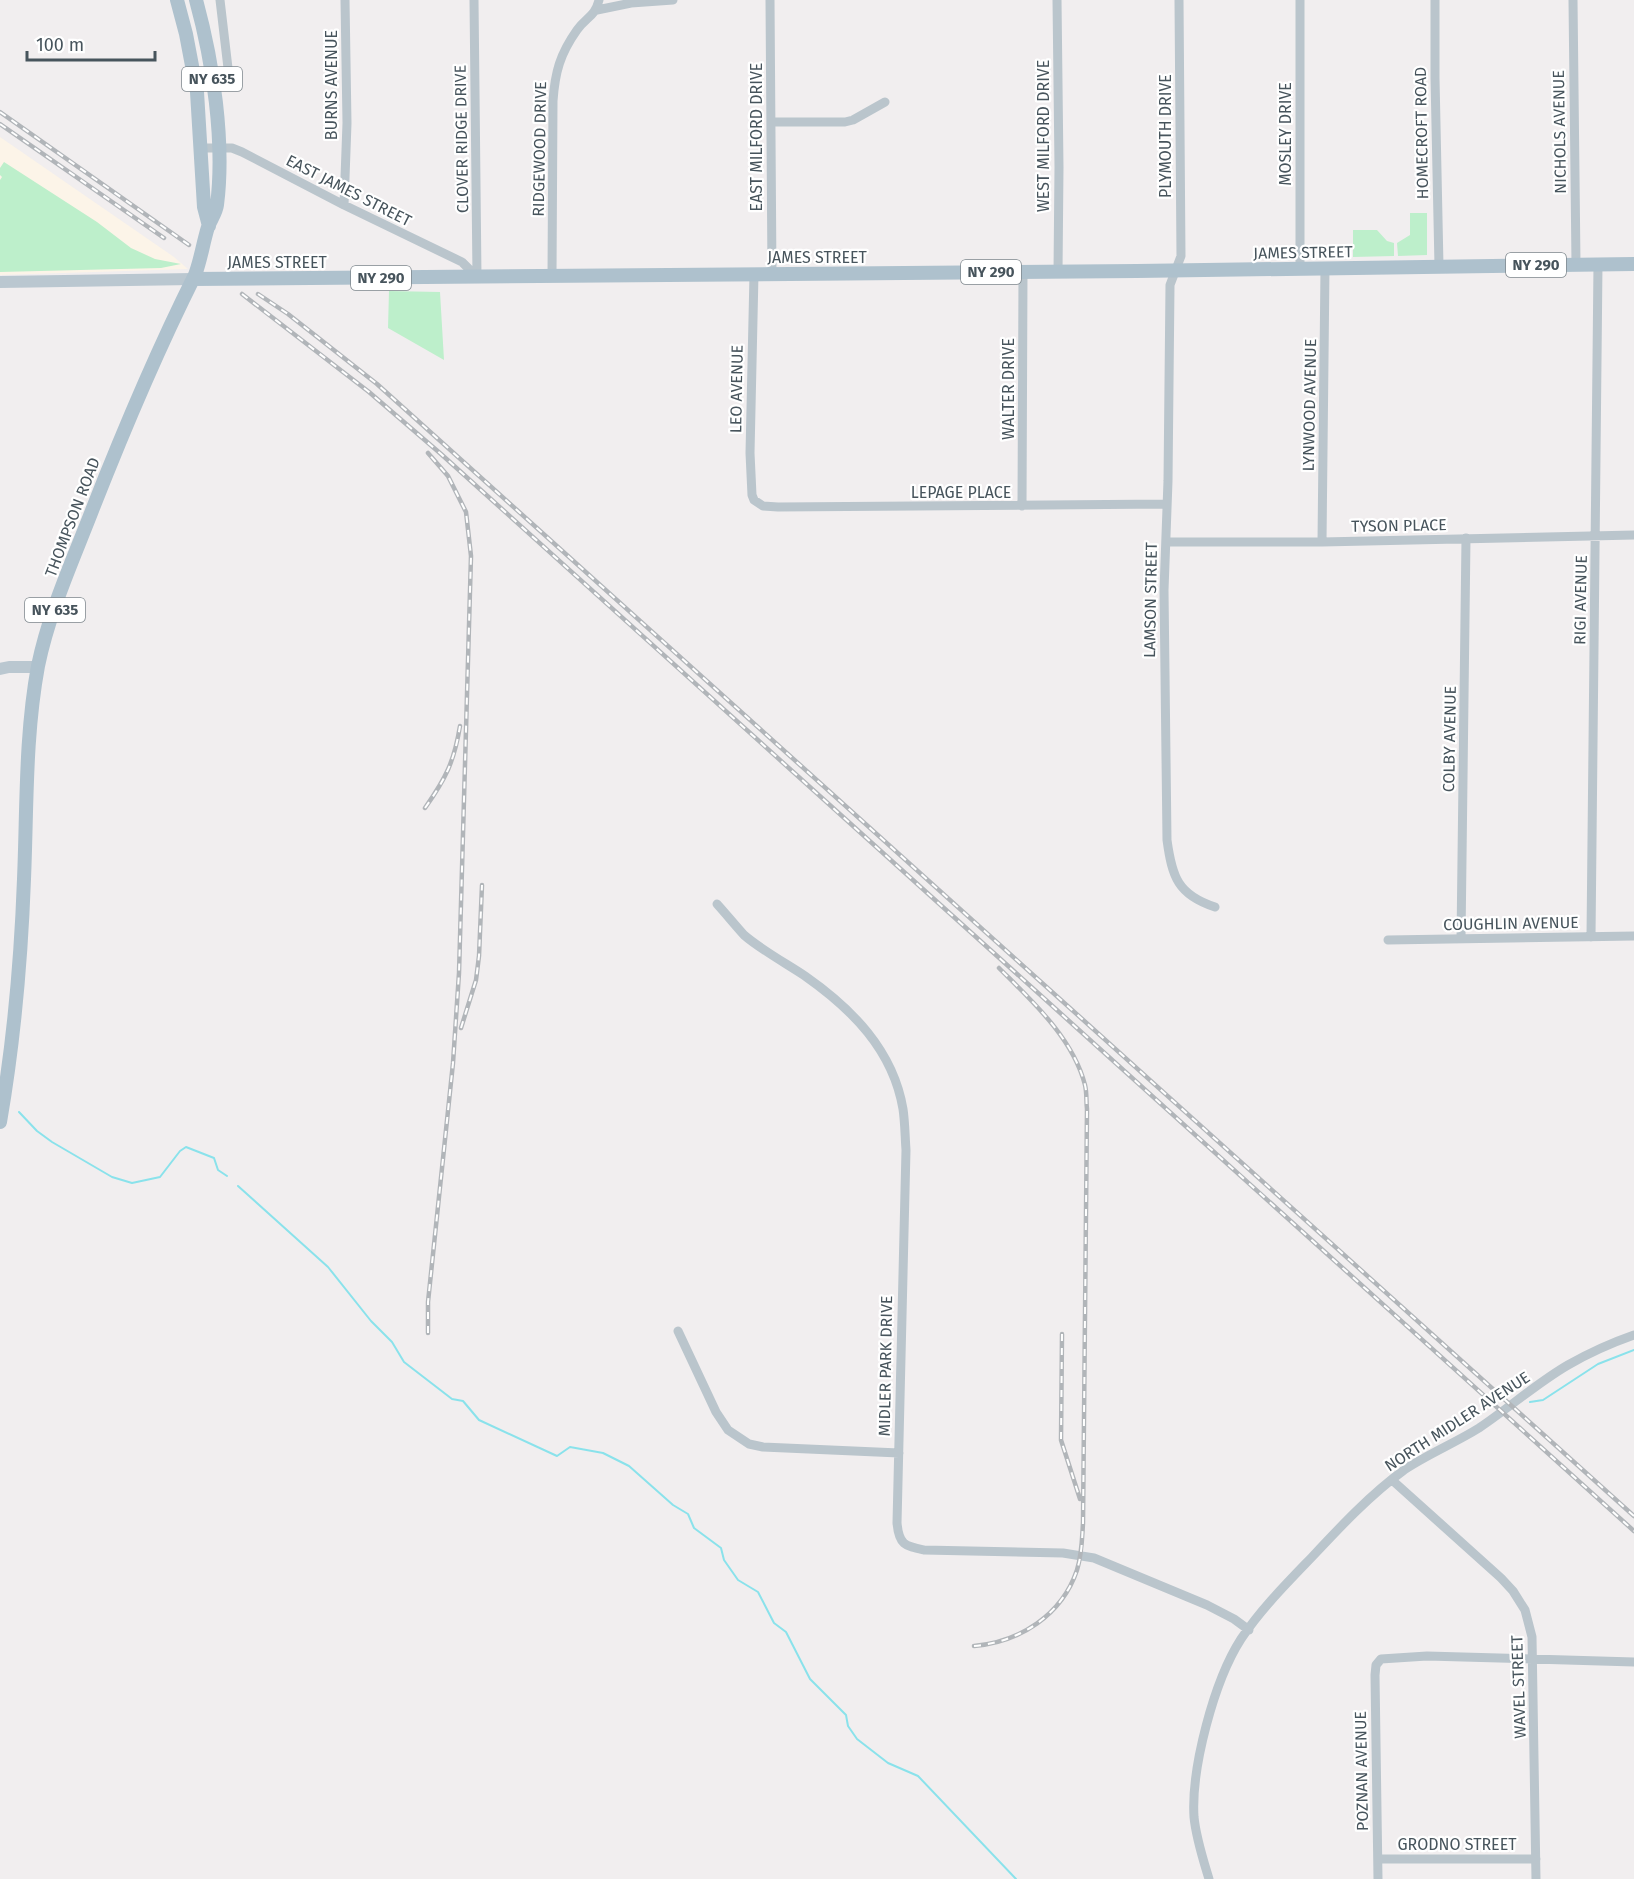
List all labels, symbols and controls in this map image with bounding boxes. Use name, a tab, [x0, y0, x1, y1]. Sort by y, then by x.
scale bar	[27, 24, 154, 62]
street label: BURNS AVENUE	[322, 30, 341, 140]
text: 100 m	[36, 34, 84, 56]
street label: WEST MILFORD DRIVE	[1034, 60, 1053, 212]
street label: EAST MILFORD DRIVE	[747, 63, 766, 211]
street label: CLOVER RIDGE DRIVE	[451, 65, 472, 213]
road number: NY 635	[182, 67, 242, 91]
street label: HOMECROFT ROAD	[1411, 67, 1432, 199]
street label: NICHOLS AVENUE	[1549, 70, 1570, 194]
street label: PLYMOUTH DRIVE	[1156, 74, 1175, 198]
street label: RIDGEWOOD DRIVE	[529, 81, 550, 217]
street label: MOSLEY DRIVE	[1276, 82, 1295, 186]
street label: EAST JAMES STREET	[283, 151, 415, 231]
street label: JAMES STREET	[1253, 242, 1354, 263]
street label: JAMES STREET	[767, 248, 868, 267]
street label: JAMES STREET	[227, 253, 328, 272]
road number: NY 290	[1506, 253, 1566, 277]
road number: NY 290	[961, 260, 1021, 284]
road number: NY 290	[351, 266, 411, 290]
street label: WALTER DRIVE	[999, 338, 1018, 440]
street label: LYNWOOD AVENUE	[1299, 339, 1320, 471]
street label: LEO AVENUE	[726, 345, 747, 433]
street label: THOMPSON ROAD	[41, 455, 104, 580]
street label: LEPAGE PLACE	[911, 483, 1011, 502]
street label: TYSON PLACE	[1351, 515, 1447, 536]
street label: LAMSON STREET	[1140, 541, 1161, 658]
street label: RIGI AVENUE	[1570, 555, 1591, 645]
road number: NY 635	[25, 598, 85, 622]
street label: COLBY AVENUE	[1439, 686, 1460, 792]
street label: COUGHLIN AVENUE	[1443, 913, 1579, 934]
street label: MIDLER PARK DRIVE	[875, 1295, 896, 1437]
street label: NORTH MIDLER AVENUE	[1381, 1367, 1533, 1475]
street label: WAVEL STREET	[1507, 1634, 1530, 1739]
street label: POZNAN AVENUE	[1351, 1711, 1372, 1831]
street label: GRODNO STREET	[1398, 1835, 1517, 1854]

